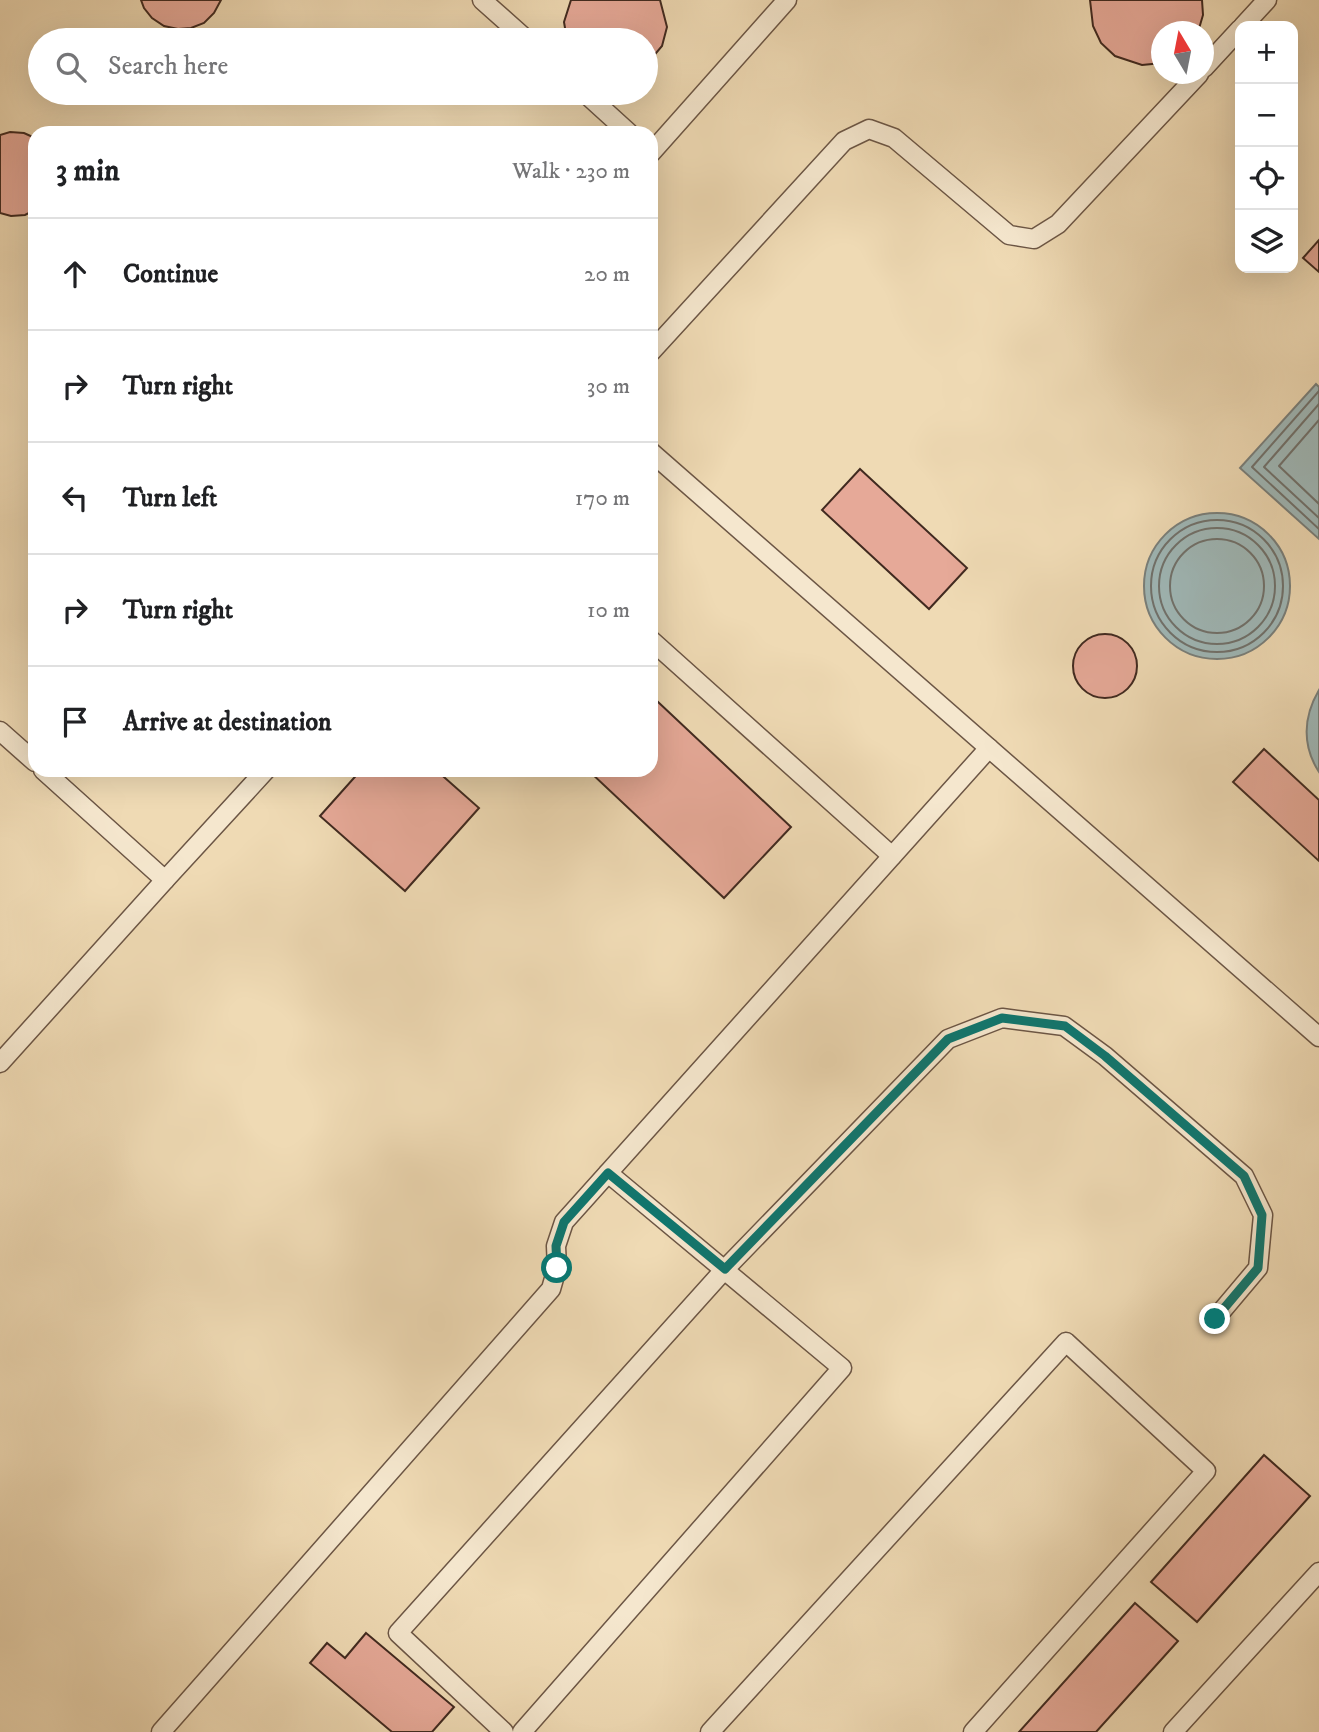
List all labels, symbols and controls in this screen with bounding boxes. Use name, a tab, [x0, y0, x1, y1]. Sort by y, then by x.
north arrow	[1151, 21, 1214, 84]
map controls	[1235, 21, 1298, 273]
button: +	[1235, 21, 1298, 84]
search box	[28, 28, 658, 105]
icon: search	[52, 48, 90, 86]
text: Search here	[108, 50, 228, 83]
button: −	[1235, 84, 1298, 147]
button: locate	[1235, 147, 1298, 210]
text: 3 min	[56, 153, 120, 190]
text: Walk · 230 m	[512, 157, 630, 186]
button: layers	[1235, 210, 1298, 273]
icon: ahead	[56, 255, 94, 293]
text: Continue	[123, 258, 218, 291]
text: 20 m	[584, 260, 630, 289]
icon: right	[56, 367, 94, 405]
text: Turn right	[123, 370, 233, 403]
text: 30 m	[587, 372, 630, 401]
icon: left	[56, 479, 94, 517]
text: Turn left	[123, 482, 217, 515]
text: 170 m	[575, 484, 630, 513]
icon: right	[56, 591, 94, 629]
text: Turn right	[123, 594, 233, 627]
text: 10 m	[587, 596, 630, 625]
icon: arrive	[56, 703, 94, 741]
text: Arrive at destination	[123, 706, 332, 739]
route start	[541, 1252, 572, 1283]
route end	[1199, 1303, 1230, 1334]

